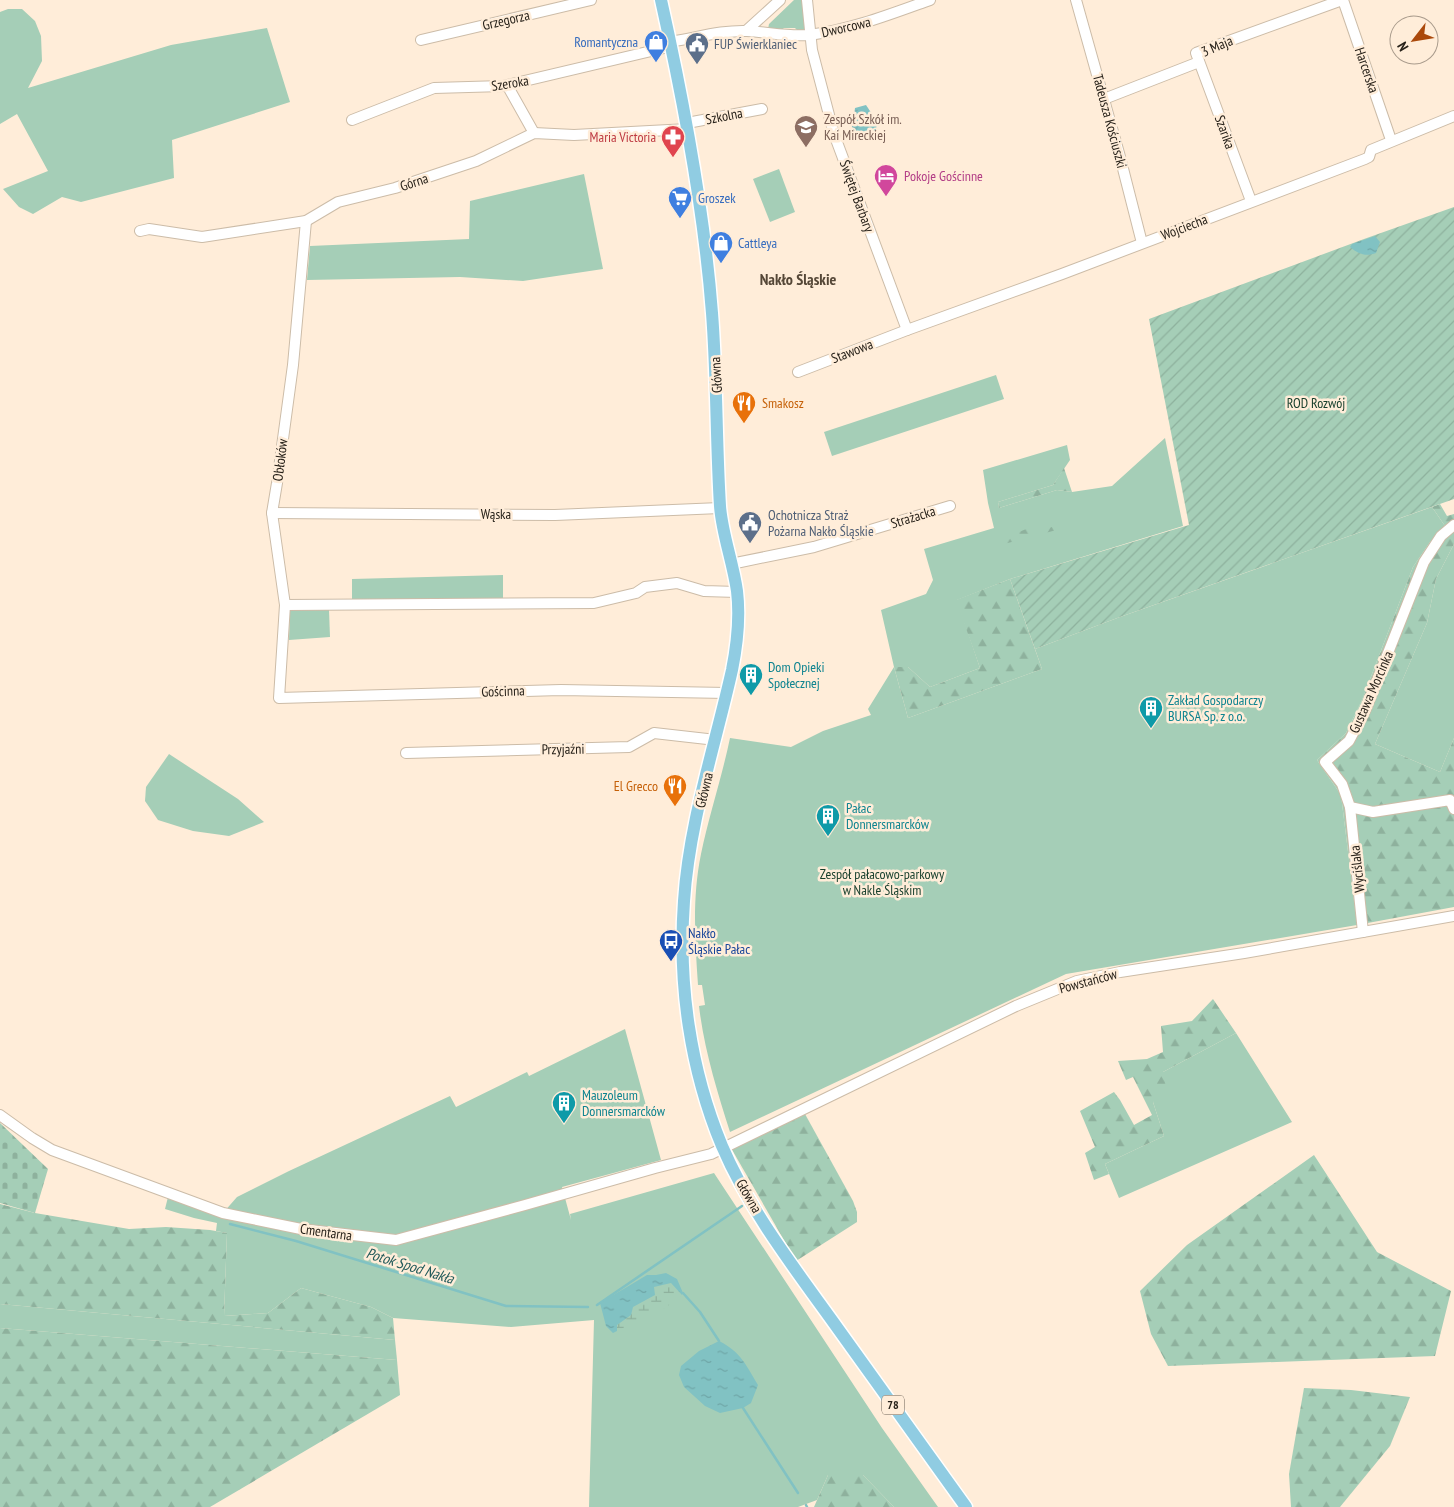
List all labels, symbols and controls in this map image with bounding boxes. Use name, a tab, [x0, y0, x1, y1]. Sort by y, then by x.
street label: Grzegorza	[481, 6, 531, 34]
street label: Dworcowa	[820, 13, 872, 41]
north arrow	[1389, 15, 1439, 65]
shop icon: Romantyczna	[643, 29, 669, 63]
public building icon: FUP Świerklaniec	[684, 31, 710, 65]
street label: 3 Maja	[1199, 31, 1235, 61]
place label: Romantyczna	[574, 33, 638, 51]
place label: FUP Świerklaniec	[714, 35, 797, 53]
text: N	[1393, 39, 1413, 55]
street label: Harcerska	[1351, 45, 1383, 95]
street label: Szeroka	[490, 71, 530, 95]
street label: Tadeusza Kościuszki	[1089, 72, 1131, 170]
street label: Szkolna	[704, 104, 744, 128]
place label: Zespół Szkół im. Kai Mireckiej	[824, 110, 902, 144]
street label: Szarika	[1211, 113, 1239, 151]
school or university icon: Zespół Szkół im. Kai Mireckiej	[793, 114, 819, 148]
pharmacy icon: Maria Victoria	[660, 124, 686, 158]
place label: Maria Victoria	[590, 128, 656, 146]
street label: Świętej Barbary	[836, 158, 879, 235]
hotel icon: Pokoje Gościnne	[873, 163, 899, 197]
place label: Pokoje Gościnne	[904, 167, 983, 185]
street label: Górna	[398, 169, 430, 195]
supermarket icon: Groszek	[667, 185, 693, 219]
place label: Groszek	[698, 189, 736, 207]
street label: Wojciecha	[1158, 210, 1210, 244]
shop icon: Cattleya	[708, 230, 734, 264]
place label: Cattleya	[738, 234, 777, 252]
district label: Nakło Śląskie	[760, 269, 836, 289]
street label: Stawowa	[829, 335, 875, 367]
street label: Główna	[706, 357, 726, 393]
restaurant icon: Smakosz	[731, 390, 757, 424]
place label: Smakosz	[762, 394, 804, 412]
park label: ROD Rozwój	[1287, 394, 1345, 412]
street label: Obłoków	[268, 437, 292, 482]
street label: Strażacka	[888, 502, 938, 532]
street label: Wąska	[481, 505, 511, 523]
place label: Ochotnicza Straż Pożarna Nakło Śląskie	[768, 506, 874, 540]
public building icon: Ochotnicza Straż Pożarna Nakło Śląskie	[737, 510, 763, 544]
street label: Gustawa Morcinka	[1345, 648, 1397, 736]
place label: Dom Opieki Społecznej	[768, 658, 825, 692]
building icon: Dom Opieki Społecznej	[738, 662, 764, 696]
street label: Gościnna	[481, 681, 525, 701]
place label: Zakład Gospodarczy BURSA Sp. z o.o.	[1168, 691, 1264, 725]
building icon: Zakład Gospodarczy BURSA Sp. z o.o.	[1138, 695, 1164, 729]
street label: Przyjaźni	[541, 740, 585, 758]
street label: Główna	[691, 770, 717, 810]
restaurant icon: El Grecco	[662, 773, 688, 807]
place label: El Grecco	[614, 777, 658, 795]
place label: Pałac Donnersmarcków	[846, 799, 930, 833]
building icon: Pałac Donnersmarcków	[815, 803, 841, 837]
street label: Wyciślaka	[1346, 845, 1368, 893]
park label: Zespół pałacowo-parkowy w Nakle Śląskim	[820, 865, 945, 899]
place label: Nakło Śląskie Pałac	[688, 924, 750, 958]
bus stop icon: Nakło Śląskie Pałac	[658, 928, 684, 962]
street label: Powstańców	[1057, 964, 1120, 997]
place label: Mauzoleum Donnersmarcków	[582, 1086, 666, 1120]
building icon: Mauzoleum Donnersmarcków	[551, 1090, 577, 1124]
street label: Główna	[732, 1176, 766, 1216]
street label: Cmentarna	[299, 1219, 353, 1245]
water label: Potok Spod Nakła	[364, 1243, 457, 1288]
road number: 78	[882, 1396, 904, 1414]

